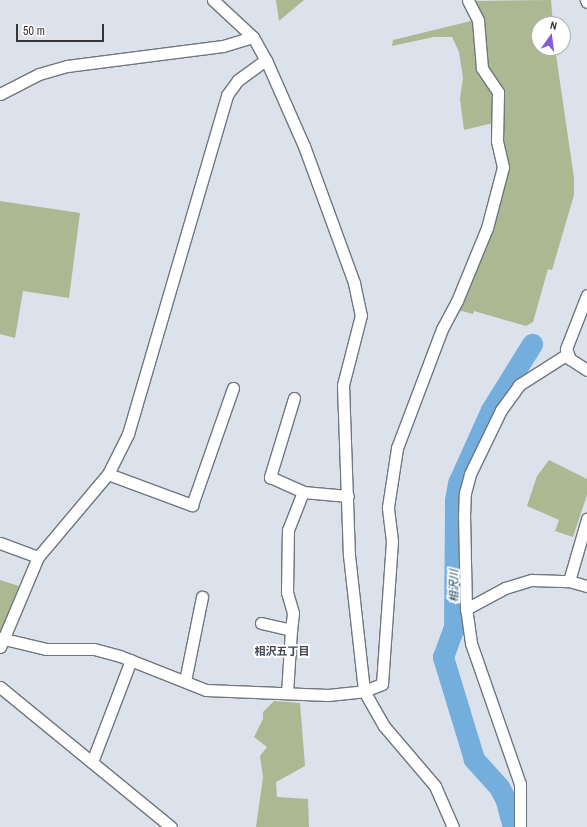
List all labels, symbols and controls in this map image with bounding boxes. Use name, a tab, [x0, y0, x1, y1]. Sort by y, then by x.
scale bar	[18, 16, 106, 42]
north arrow	[531, 16, 571, 56]
text: N	[549, 18, 559, 33]
text: 50 m	[23, 23, 45, 39]
water label: 相沢川	[447, 570, 461, 602]
district label: 相沢五丁目	[255, 644, 309, 658]

